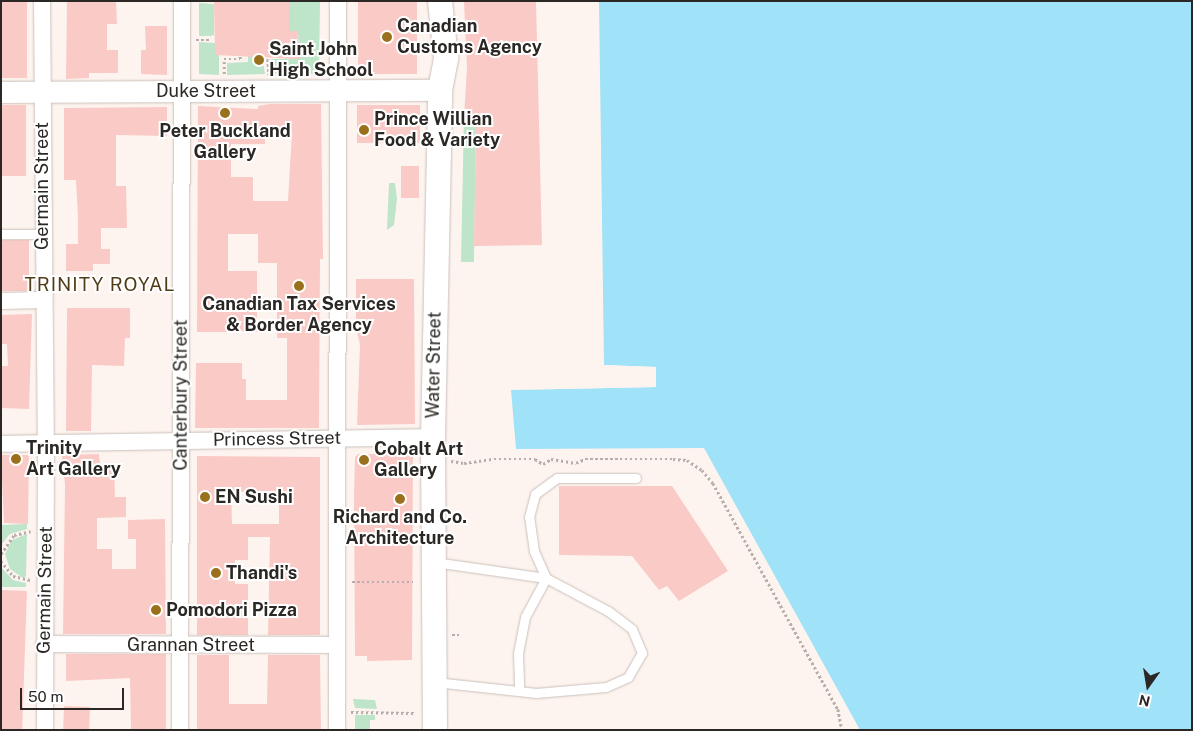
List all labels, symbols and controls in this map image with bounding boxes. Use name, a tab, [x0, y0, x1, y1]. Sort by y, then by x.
place label: Canadian Customs Agency	[397, 16, 542, 58]
marker: Canadian Customs Agency	[381, 31, 393, 43]
place label: Saint John High School	[269, 39, 373, 82]
marker: Saint John High School	[253, 54, 265, 66]
street label: Duke Street	[156, 80, 256, 102]
marker: Peter Buckland Gallery	[219, 107, 231, 119]
place label: Prince Willian Food & Variety	[374, 109, 500, 152]
place label: Peter Buckland Gallery	[159, 121, 291, 163]
street label: Germain Street	[31, 122, 53, 250]
marker: Prince Willian Food & Variety	[358, 124, 370, 136]
district label: TRINITY ROYAL	[23, 274, 177, 296]
marker: Canadian Tax Services & Border Agency	[293, 280, 305, 292]
place label: Canadian Tax Services & Border Agency	[202, 294, 396, 336]
street label: Water Street	[422, 311, 446, 419]
street label: Canterbury Street	[170, 319, 192, 471]
street label: Princess Street	[213, 427, 341, 451]
place label: Trinity Art Gallery	[26, 438, 121, 480]
place label: Cobalt Art Gallery	[374, 439, 463, 482]
marker: Trinity Art Gallery	[10, 453, 22, 465]
marker: Cobalt Art Gallery	[358, 454, 370, 466]
place label: EN Sushi	[215, 486, 293, 508]
marker: EN Sushi	[199, 491, 211, 503]
marker: Richard and Co. Architecture	[394, 493, 406, 505]
place label: Richard and Co. Architecture	[333, 507, 467, 550]
street label: Germain Street	[33, 526, 57, 654]
place label: Thandi's	[226, 562, 297, 584]
marker: Thandi's	[210, 567, 222, 579]
place label: Pomodori Pizza	[166, 599, 297, 621]
marker: Pomodori Pizza	[150, 604, 162, 616]
street label: Grannan Street	[127, 634, 255, 656]
north arrow	[1123, 661, 1173, 711]
scale bar	[22, 678, 126, 710]
text: 50 m	[28, 688, 63, 705]
text: N	[1137, 692, 1152, 710]

